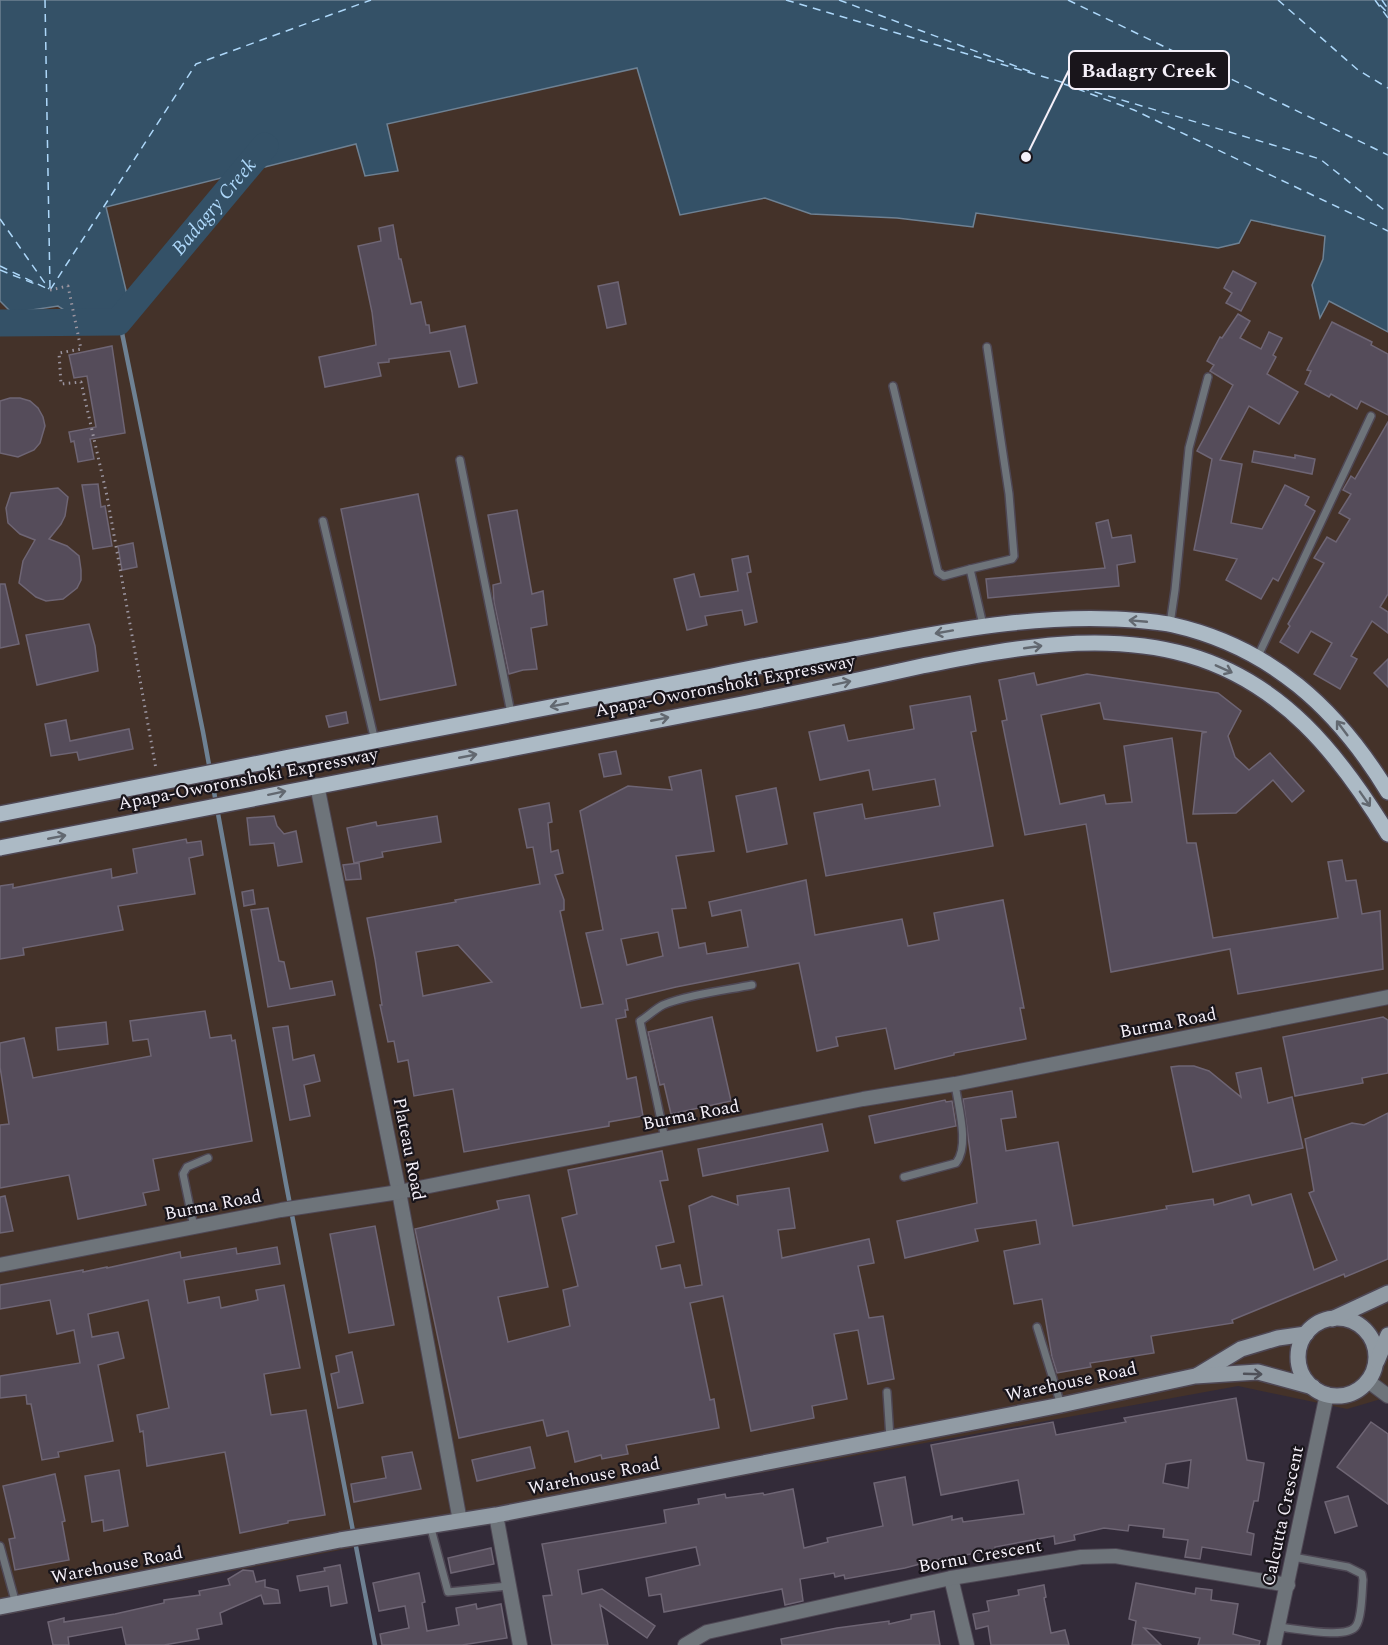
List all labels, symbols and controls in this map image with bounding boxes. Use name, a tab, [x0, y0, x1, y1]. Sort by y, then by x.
callout: Badagry Creek	[1069, 51, 1229, 89]
text: Badagry Creek	[1081, 56, 1217, 86]
water label: Badagry Creek	[164, 151, 264, 262]
one-way arrow	[1128, 615, 1148, 626]
one-way arrow	[934, 627, 954, 638]
one-way arrow	[1023, 641, 1043, 652]
street label: Apapa-Oworonshoki Expressway	[593, 647, 859, 724]
one-way arrow	[1215, 663, 1233, 675]
one-way arrow	[831, 677, 851, 688]
one-way arrow	[550, 700, 570, 711]
one-way arrow	[650, 713, 669, 724]
one-way arrow	[1336, 720, 1348, 736]
street label: Apapa-Oworonshoki Expressway	[116, 740, 382, 817]
one-way arrow	[458, 750, 478, 761]
one-way arrow	[267, 787, 286, 798]
one-way arrow	[1359, 790, 1371, 807]
one-way arrow	[47, 831, 67, 842]
street label: Burma Road	[1117, 1000, 1219, 1046]
street label: Burma Road	[640, 1092, 742, 1138]
street label: Plateau Road	[386, 1095, 432, 1203]
street label: Burma Road	[162, 1182, 264, 1228]
street label: Warehouse Road	[1003, 1355, 1139, 1409]
one-way arrow	[1243, 1368, 1263, 1379]
street label: Calcutta Crescent	[1255, 1443, 1311, 1589]
street label: Warehouse Road	[526, 1450, 662, 1502]
street label: Bornu Crescent	[916, 1532, 1044, 1580]
street label: Warehouse Road	[49, 1539, 185, 1591]

